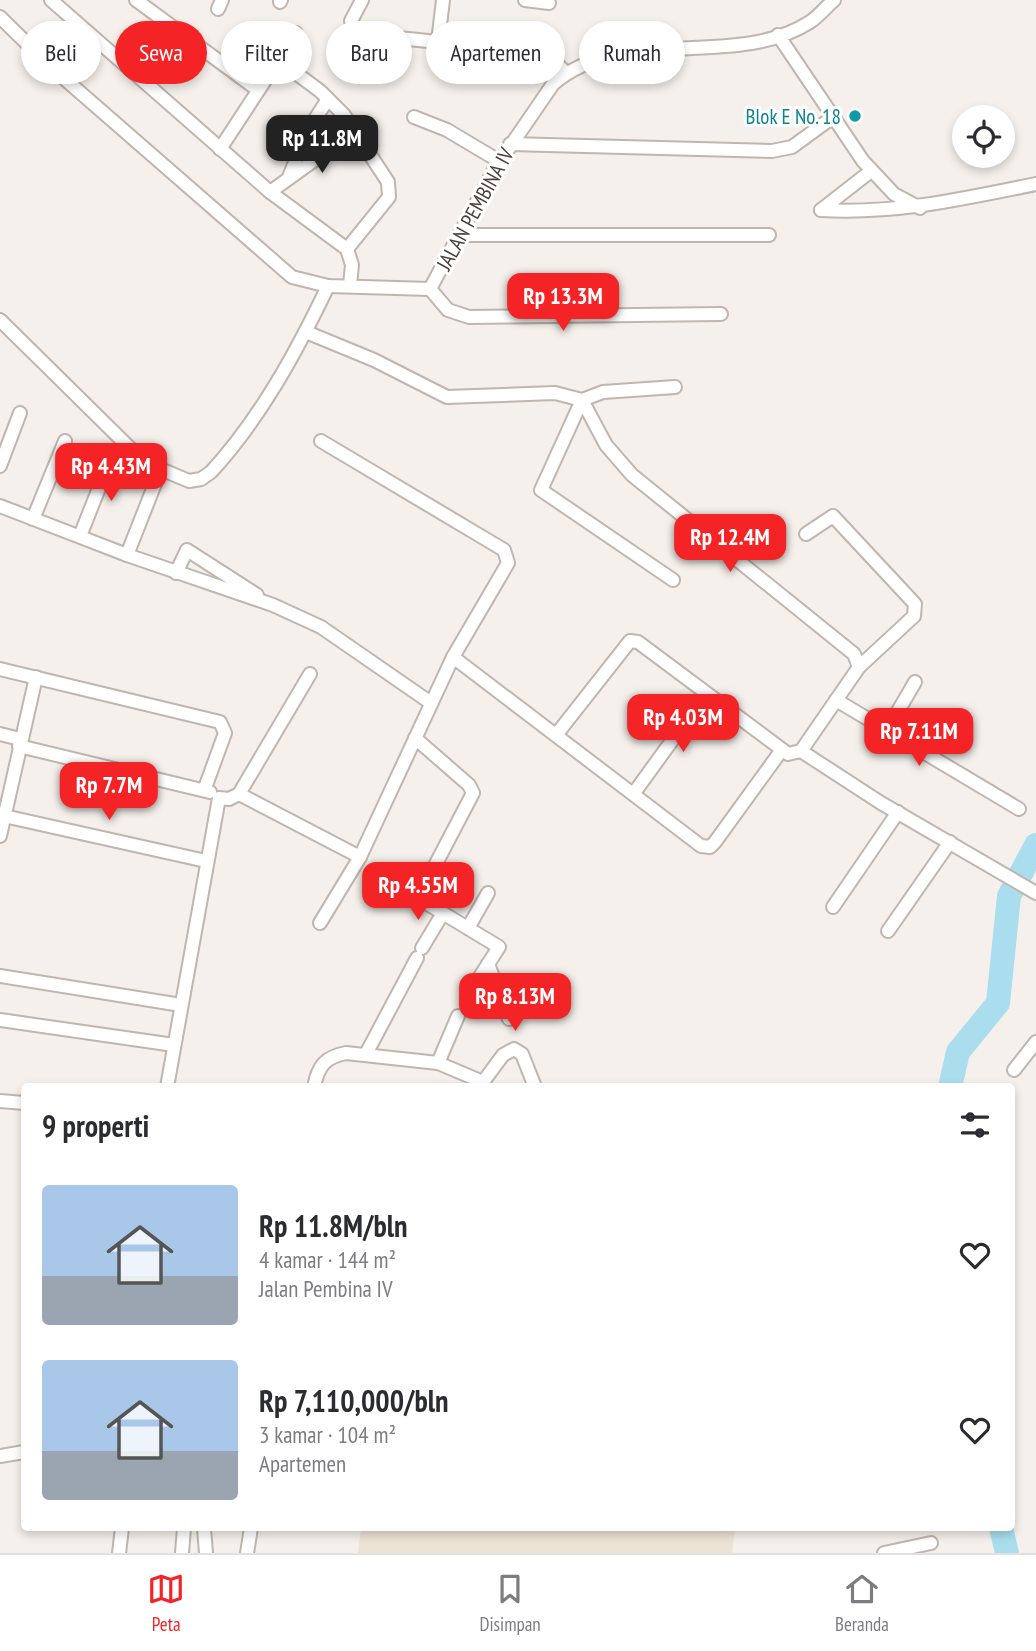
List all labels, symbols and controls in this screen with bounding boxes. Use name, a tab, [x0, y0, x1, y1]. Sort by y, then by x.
chip: Beli	[21, 21, 101, 84]
chip: Sewa	[115, 21, 207, 84]
chip: Filter	[221, 21, 312, 84]
chip: Baru	[326, 21, 412, 84]
chip: Apartemen	[426, 21, 565, 84]
chip: Rumah	[579, 21, 685, 84]
place label: Blok E No. 18	[746, 103, 841, 130]
map controls	[952, 105, 1015, 168]
button: locate	[952, 105, 1015, 168]
marker: Blok E No. 18	[847, 108, 863, 124]
pin: Rp 11.8M	[250, 116, 394, 175]
text: Rp 11.8M	[282, 123, 362, 152]
street label: JALAN PEMBINA IV	[430, 143, 520, 276]
pin: Rp 13.3M	[491, 274, 635, 333]
text: Rp 13.3M	[523, 281, 603, 310]
pin: Rp 4.43M	[39, 444, 183, 503]
text: Rp 4.43M	[71, 451, 151, 480]
pin: Rp 12.4M	[658, 514, 802, 574]
text: Rp 12.4M	[690, 522, 770, 551]
pin: Rp 4.03M	[611, 694, 755, 754]
text: Rp 4.03M	[643, 702, 723, 731]
pin: Rp 7.11M	[847, 708, 991, 768]
text: Rp 7.11M	[880, 716, 958, 745]
pin: Rp 7.7M	[44, 762, 174, 822]
text: Rp 7.7M	[76, 770, 142, 799]
pin: Rp 4.55M	[346, 862, 490, 922]
text: Rp 4.55M	[378, 870, 458, 899]
pin: Rp 8.13M	[443, 974, 587, 1033]
text: Rp 8.13M	[475, 981, 555, 1010]
text: 9 properti	[42, 1106, 149, 1145]
icon: filters	[956, 1106, 994, 1144]
text: Rp 11.8M/bln	[259, 1206, 407, 1245]
icon: home	[98, 1213, 182, 1297]
icon: heart	[956, 1236, 994, 1274]
text: 4 kamar · 144 m²	[259, 1245, 396, 1274]
text: Jalan Pembina IV	[259, 1274, 393, 1303]
text: Rp 7,110,000/bln	[259, 1381, 449, 1420]
icon: home	[98, 1388, 182, 1472]
icon: heart	[956, 1411, 994, 1449]
text: 3 kamar · 104 m²	[259, 1420, 396, 1449]
text: Apartemen	[259, 1449, 346, 1478]
tab: Peta	[147, 1570, 185, 1636]
tab: Disimpan	[479, 1570, 541, 1636]
tab: Beranda	[835, 1570, 889, 1636]

